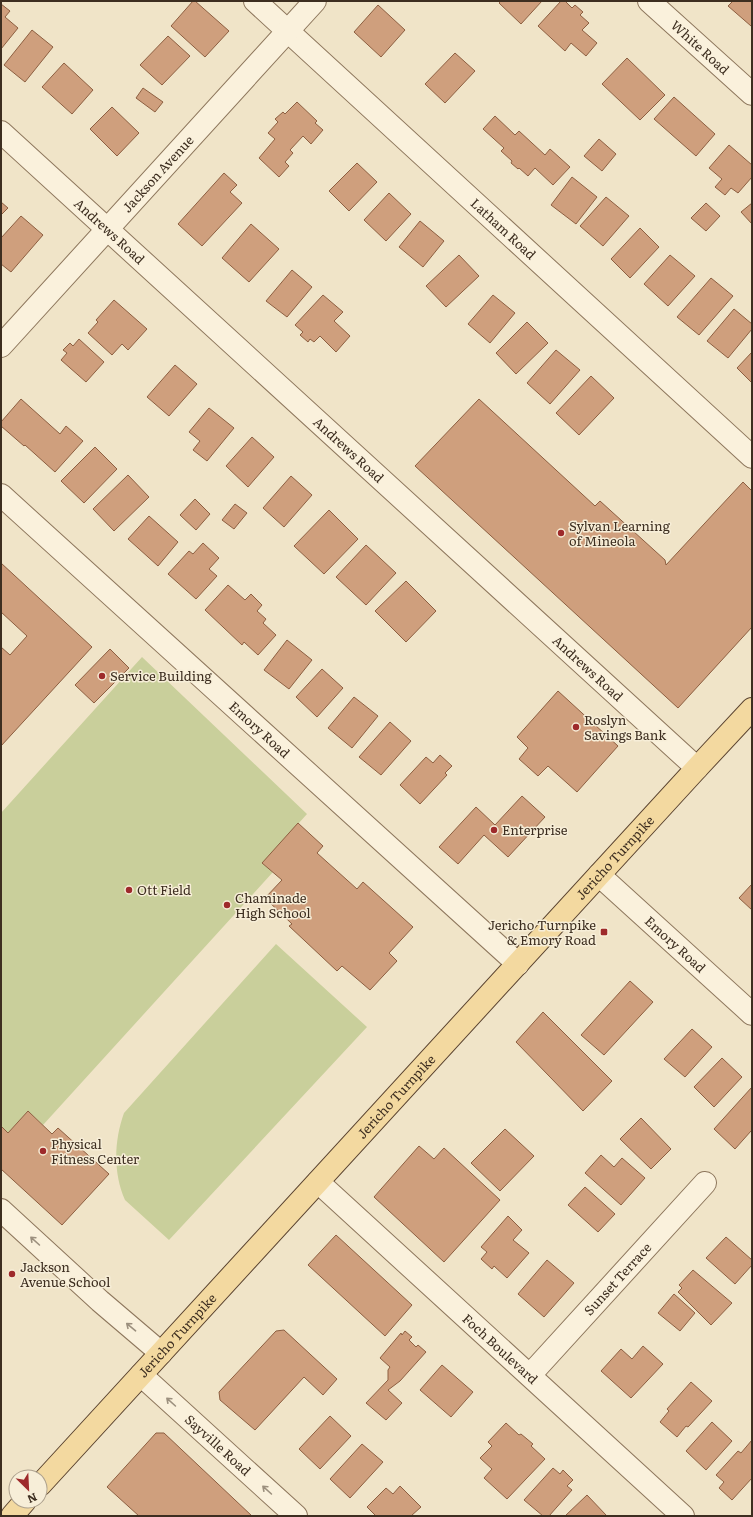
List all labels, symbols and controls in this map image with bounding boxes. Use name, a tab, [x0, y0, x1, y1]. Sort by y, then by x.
street label: White Road	[667, 15, 734, 78]
street label: Jackson Avenue	[117, 130, 198, 216]
street label: Andrews Road	[70, 194, 149, 268]
street label: Latham Road	[467, 194, 540, 263]
street label: Andrews Road	[310, 412, 389, 487]
place label: Sylvan Learning of Mineola	[569, 516, 671, 550]
marker: Sylvan Learning of Mineola	[556, 528, 566, 538]
street label: Andrews Road	[549, 631, 628, 705]
place label: Service Building	[110, 666, 213, 685]
marker: Service Building	[97, 671, 107, 681]
street label: Emory Road	[225, 696, 294, 762]
place label: Roslyn Savings Bank	[584, 710, 667, 744]
marker: Roslyn Savings Bank	[571, 722, 581, 732]
street label: Jericho Turnpike	[571, 811, 658, 904]
place label: Enterprise	[502, 820, 568, 839]
marker: Enterprise	[489, 825, 499, 835]
place label: Ott Field	[137, 880, 191, 899]
marker: Ott Field	[124, 885, 134, 895]
place label: Chaminade High School	[235, 888, 311, 922]
marker: Chaminade High School	[222, 900, 232, 910]
street label: Emory Road	[641, 911, 710, 977]
place label: Jericho Turnpike & Emory Road	[488, 915, 596, 949]
marker: Jericho Turnpike & Emory Road	[599, 927, 609, 937]
street label: Jericho Turnpike	[352, 1050, 439, 1142]
place label: Physical Fitness Center	[51, 1134, 140, 1168]
marker: Physical Fitness Center	[38, 1146, 48, 1156]
one-way arrow	[30, 1237, 40, 1246]
street label: Sunset Terrace	[579, 1238, 656, 1319]
place label: Jackson Avenue School	[20, 1257, 111, 1291]
marker: Jackson Avenue School	[7, 1269, 17, 1279]
street label: Jericho Turnpike	[133, 1289, 220, 1381]
street label: Foch Boulevard	[459, 1309, 543, 1388]
one-way arrow	[126, 1323, 137, 1332]
one-way arrow	[166, 1397, 176, 1407]
street label: Sayville Road	[181, 1410, 255, 1480]
north arrow	[8, 1469, 48, 1509]
one-way arrow	[262, 1485, 272, 1494]
text: N	[25, 1490, 40, 1508]

